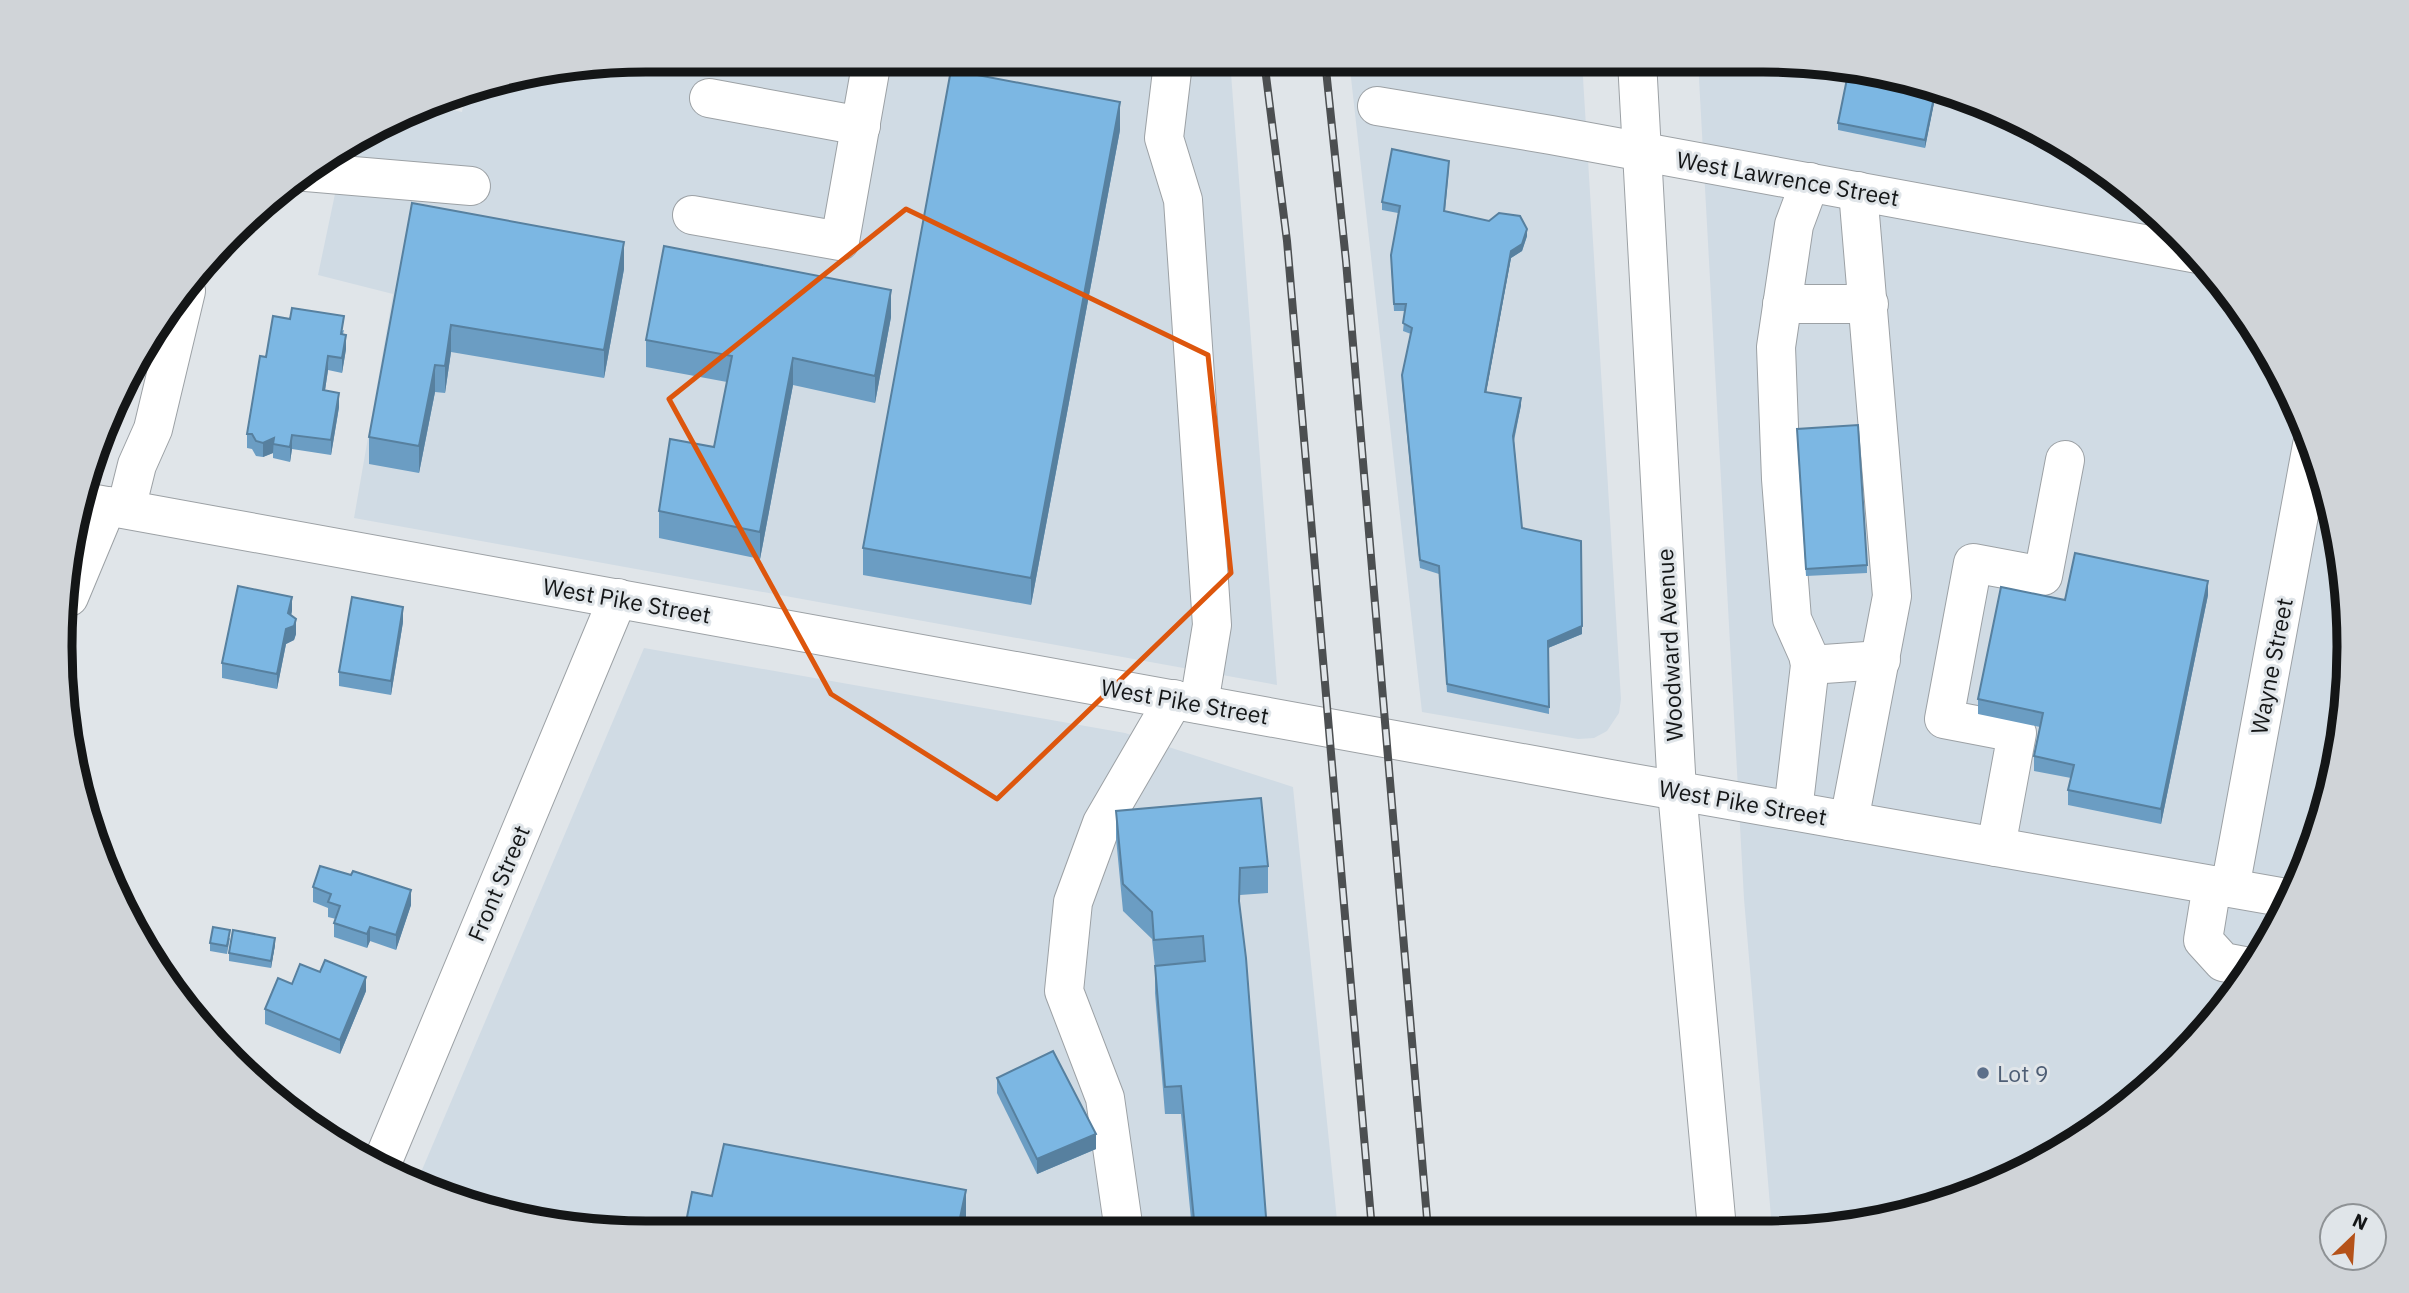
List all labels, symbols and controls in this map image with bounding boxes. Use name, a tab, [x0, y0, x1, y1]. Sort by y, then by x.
street label: West Lawrence Street	[1674, 144, 1902, 212]
street label: Woodward Avenue	[1649, 548, 1689, 742]
street label: West Pike Street	[541, 570, 713, 630]
street label: Wayne Street	[2243, 595, 2299, 737]
street label: West Pike Street	[1099, 671, 1271, 731]
street label: West Pike Street	[1657, 772, 1829, 832]
street label: Front Street	[460, 820, 536, 946]
place label: Lot 9	[1997, 1058, 2048, 1088]
marker: Lot 9	[1975, 1065, 1991, 1081]
north arrow	[2318, 1202, 2388, 1272]
text: N	[2349, 1208, 2371, 1235]

